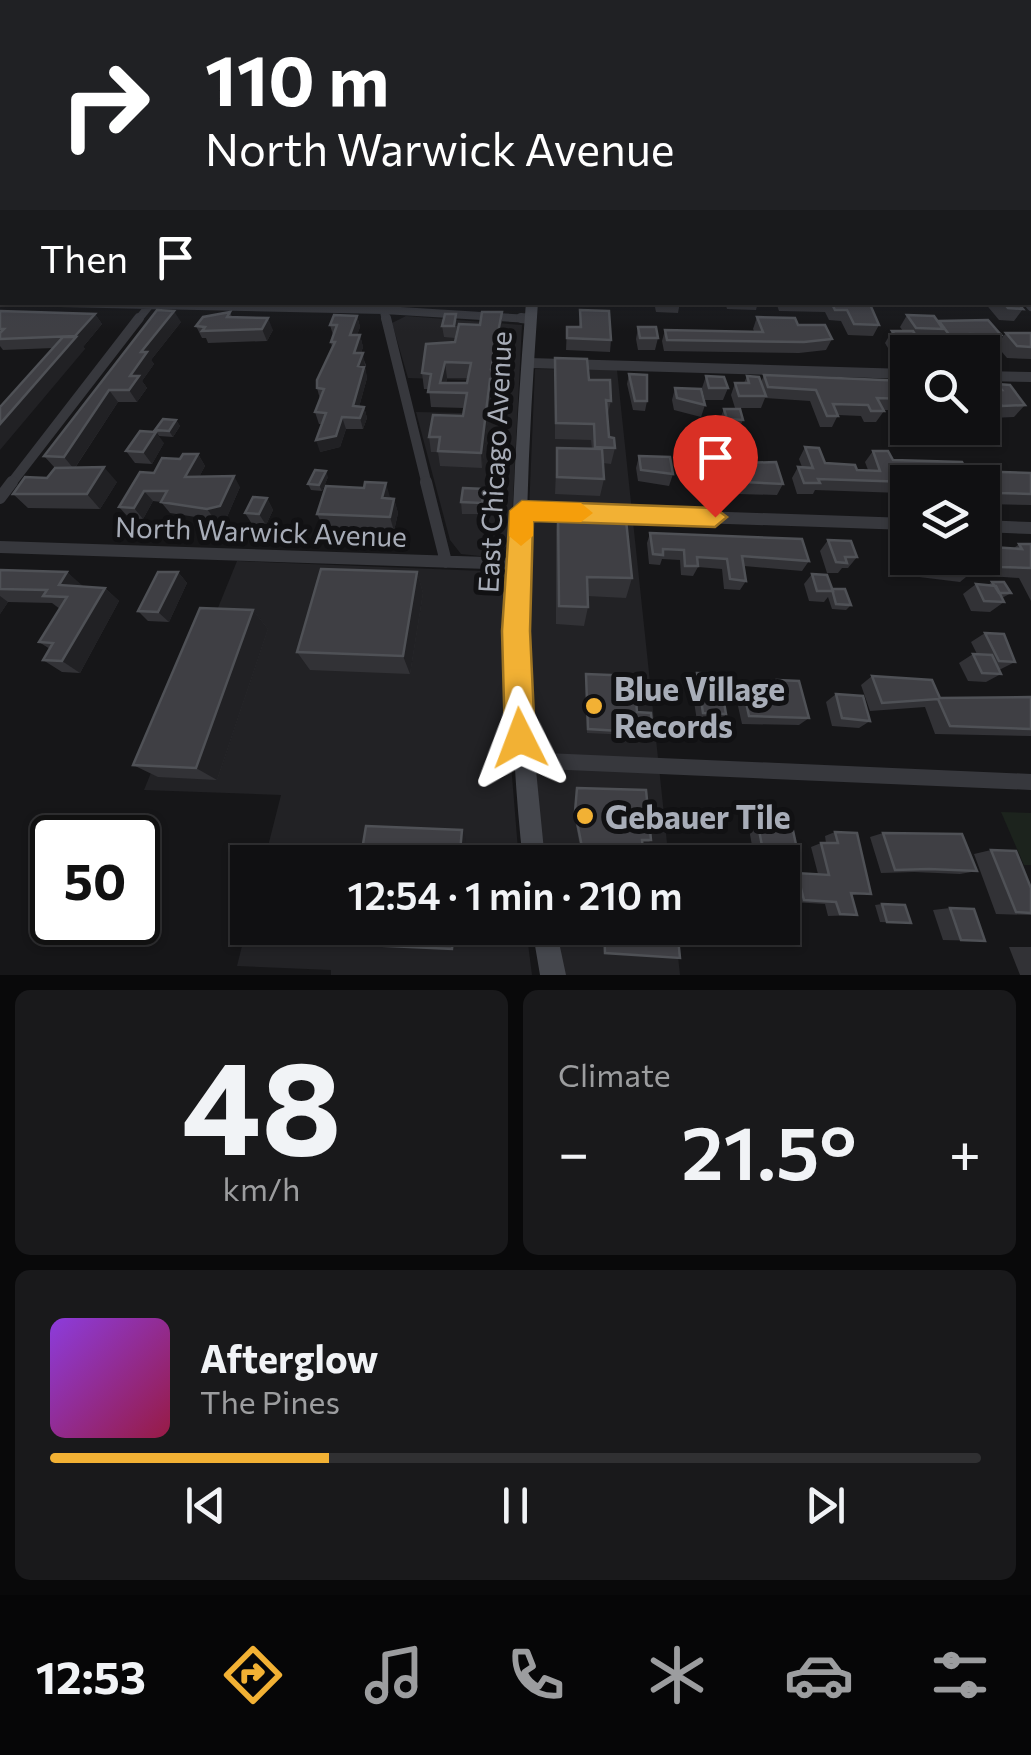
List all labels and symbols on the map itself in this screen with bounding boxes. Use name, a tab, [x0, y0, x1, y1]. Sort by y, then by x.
street label: East Chicago Avenue	[470, 330, 518, 594]
pin	[673, 415, 758, 518]
street label: North Warwick Avenue	[114, 509, 408, 553]
place label: Blue Village Records	[614, 668, 785, 745]
position arrow	[468, 686, 572, 790]
marker: Blue Village Records	[583, 695, 605, 717]
place label: Gebauer Tile	[605, 796, 791, 836]
marker: Gebauer Tile	[574, 805, 596, 827]
speed limit sign: 50	[30, 815, 160, 945]

